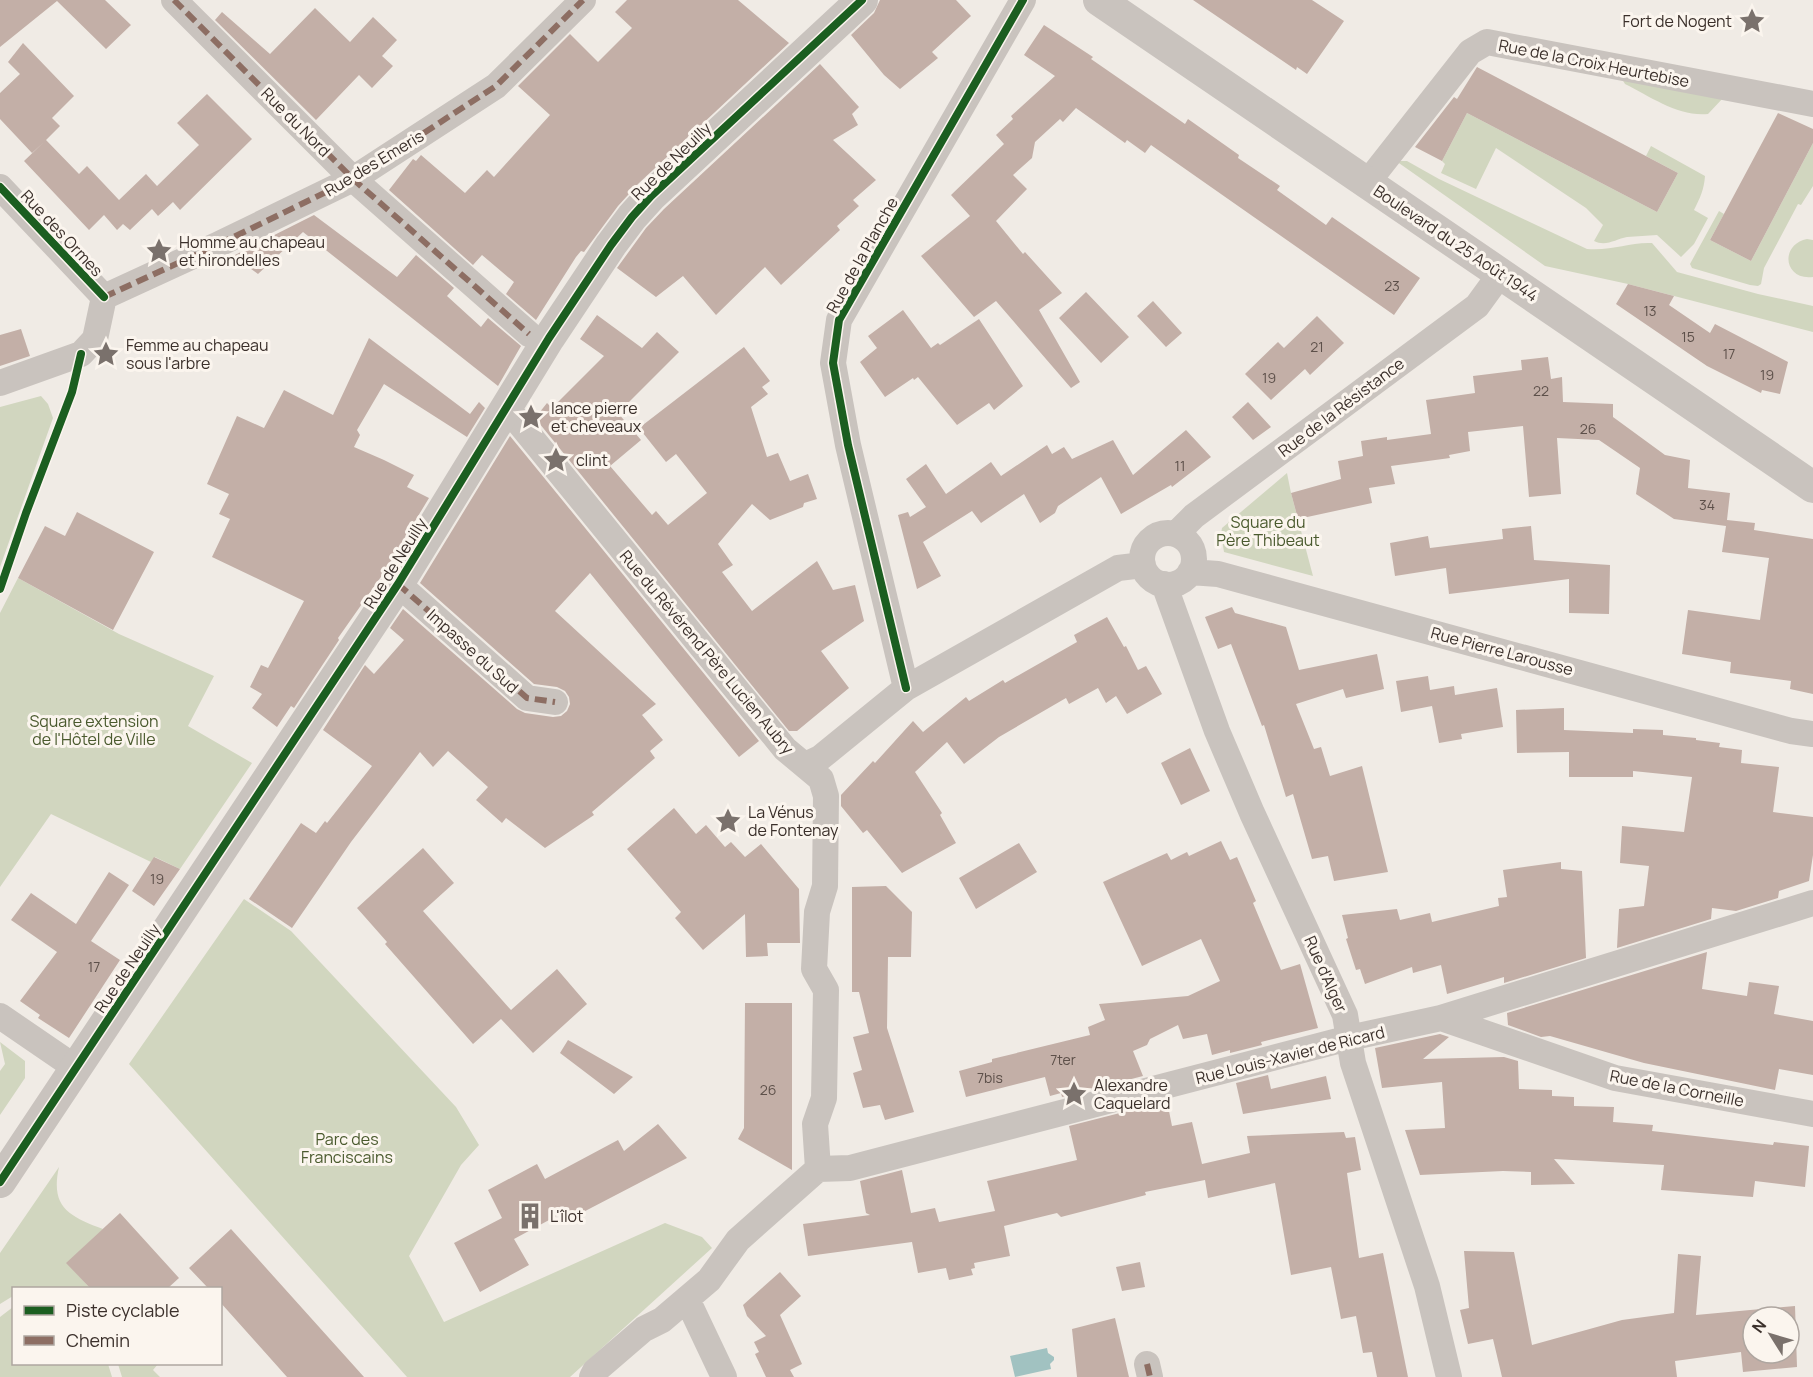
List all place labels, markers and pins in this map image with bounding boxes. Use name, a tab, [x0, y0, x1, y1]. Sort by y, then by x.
place icon: Fort de Nogent	[1737, 6, 1767, 36]
place label: Fort de Nogent	[1622, 10, 1732, 32]
place label: Homme au chapeau et hirondelles	[179, 231, 325, 271]
place icon: Homme au chapeau et hirondelles	[144, 236, 174, 266]
place label: Femme au chapeau sous l'arbre	[126, 334, 268, 374]
place icon: Femme au chapeau sous l'arbre	[91, 339, 121, 369]
place label: lance pierre et cheveaux	[551, 397, 642, 437]
place icon: lance pierre et cheveaux	[516, 402, 546, 432]
place icon: clint	[541, 445, 571, 475]
place label: clint	[576, 449, 608, 471]
place label: La Vénus de Fontenay	[748, 801, 839, 841]
place icon: La Vénus de Fontenay	[713, 806, 743, 836]
place label: Alexandre Caquelard	[1094, 1074, 1170, 1114]
place icon: Alexandre Caquelard	[1059, 1079, 1089, 1109]
building icon: L'îlot	[515, 1201, 545, 1231]
place label: L'îlot	[550, 1205, 584, 1227]

